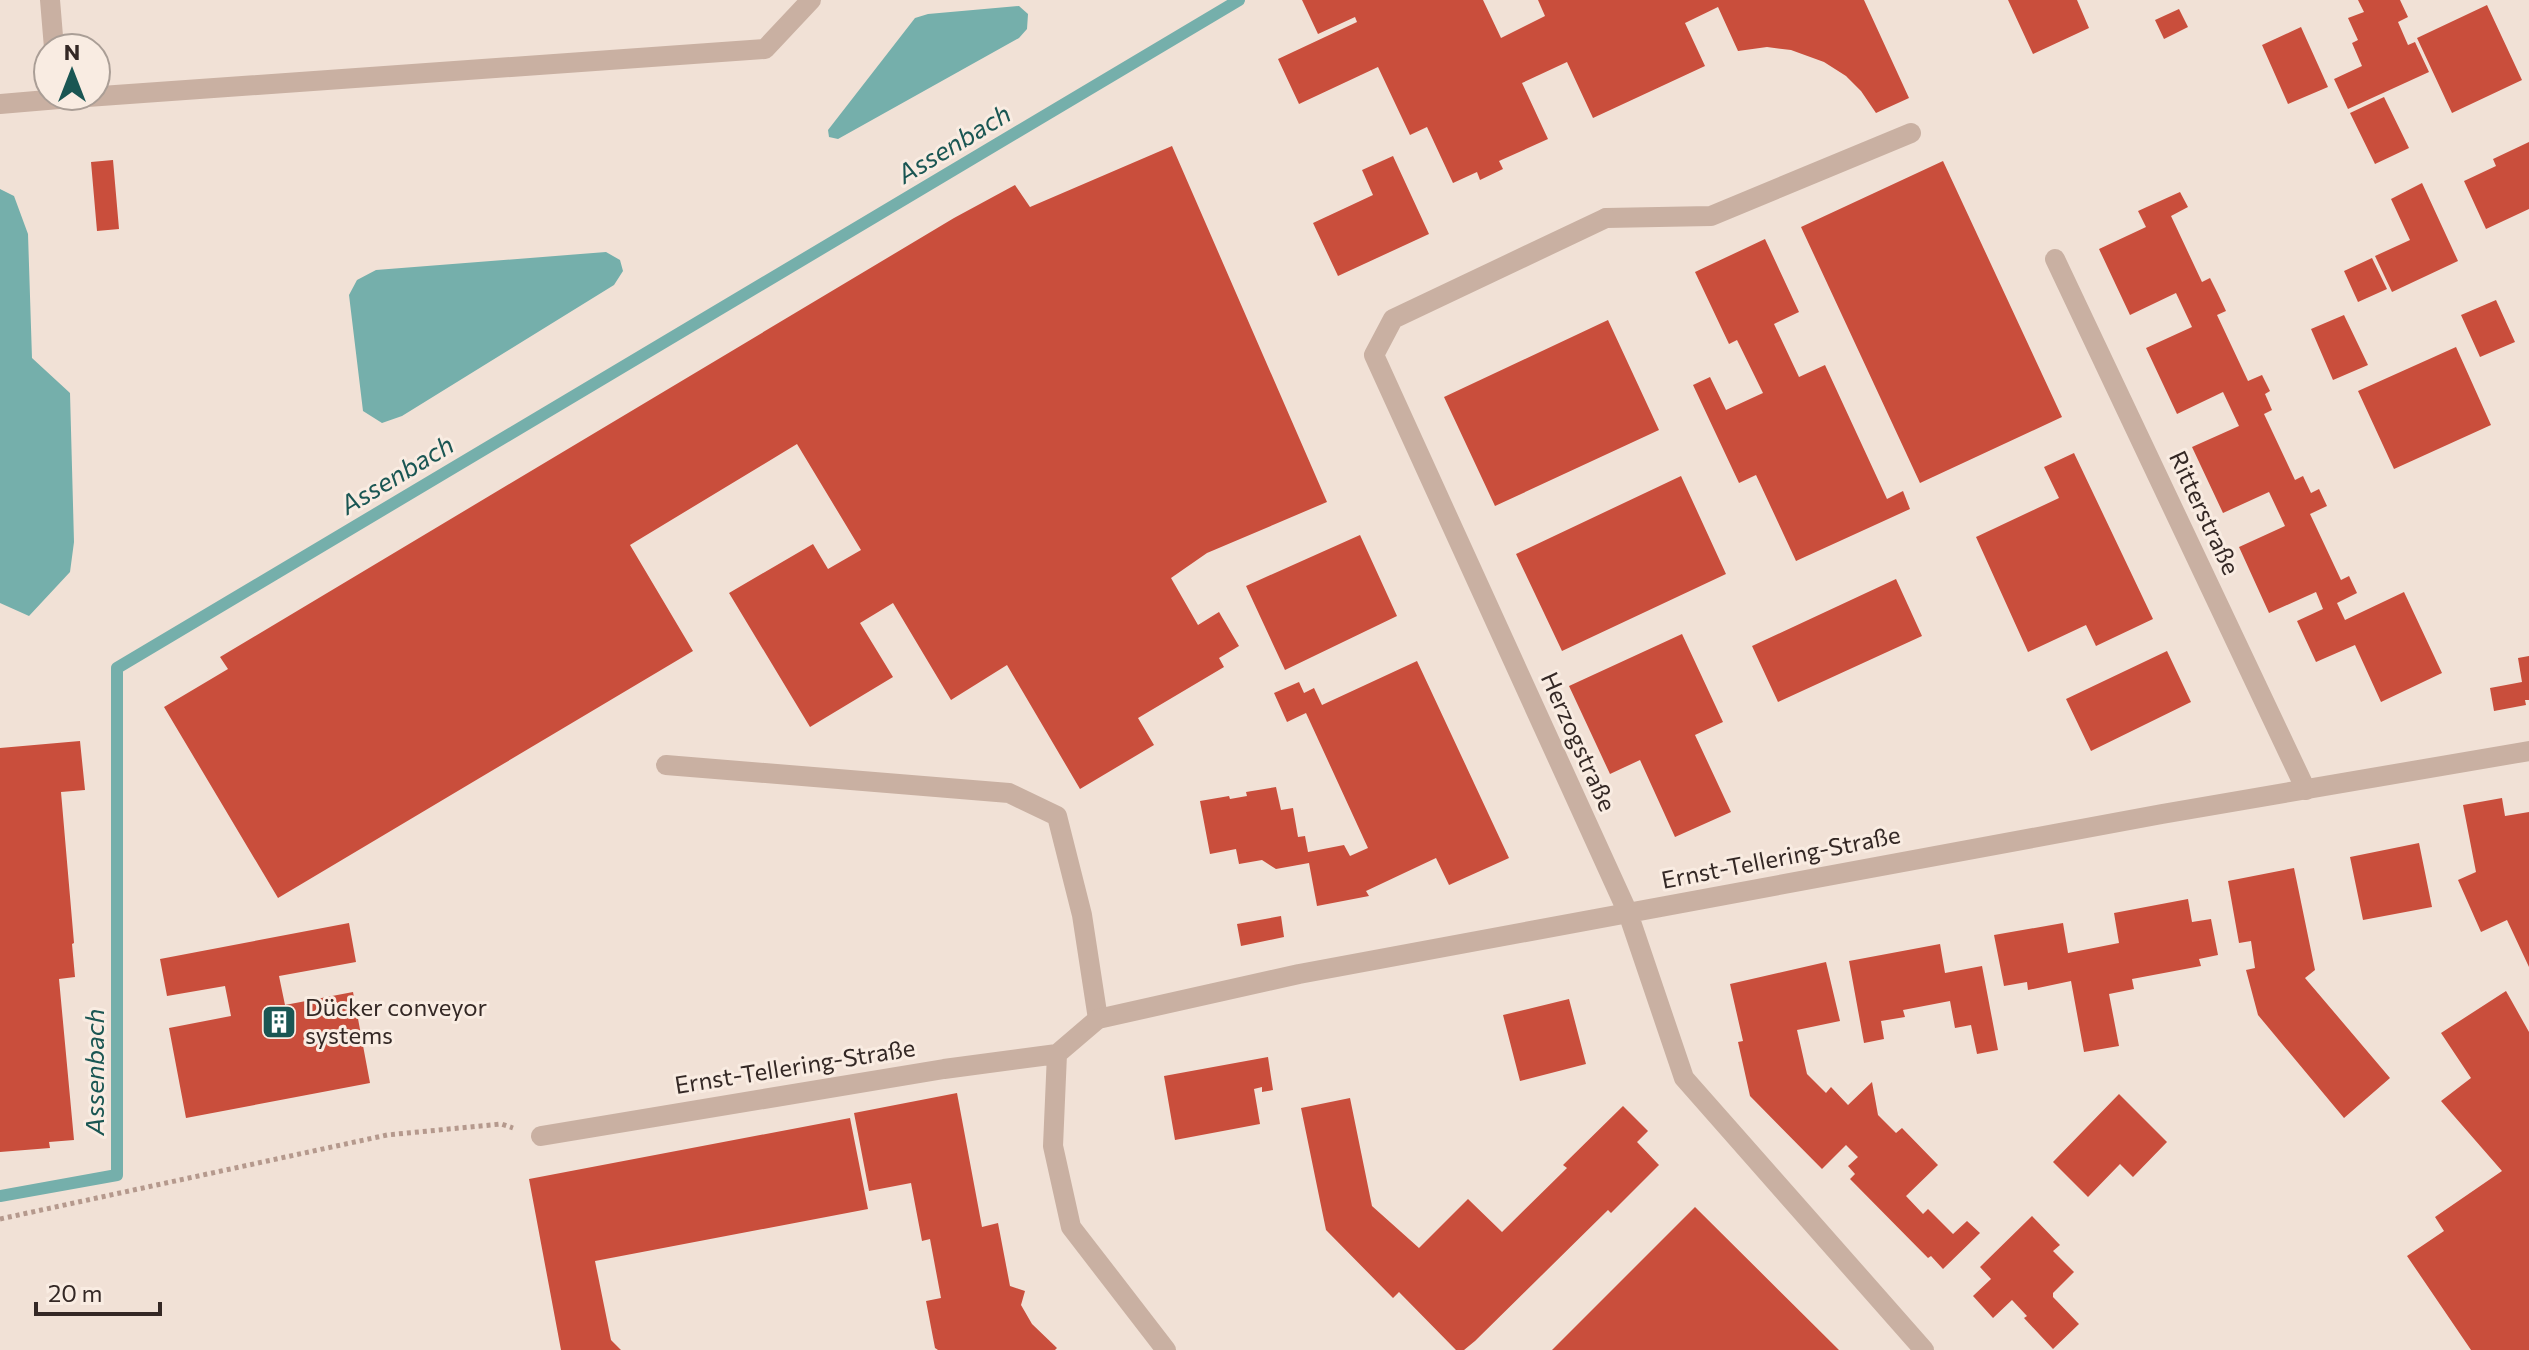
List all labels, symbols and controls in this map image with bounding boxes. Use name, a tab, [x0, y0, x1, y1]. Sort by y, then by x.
north arrow	[32, 32, 112, 112]
text: N	[64, 38, 80, 65]
water label: Assenbach	[890, 97, 1016, 189]
water label: Assenbach	[333, 428, 459, 520]
street label: Ritterstraße	[2164, 446, 2247, 579]
street label: Herzogstraße	[1536, 667, 1623, 815]
street label: Ernst-Tellering-Straße	[1659, 819, 1903, 894]
place label: Dücker conveyor systems	[305, 992, 488, 1049]
building icon: Dücker conveyor systems	[260, 1003, 298, 1041]
water label: Assenbach	[78, 1009, 109, 1136]
street label: Ernst-Tellering-Straße	[672, 1032, 917, 1099]
scale bar	[36, 1266, 160, 1316]
text: 20 m	[48, 1278, 102, 1307]

